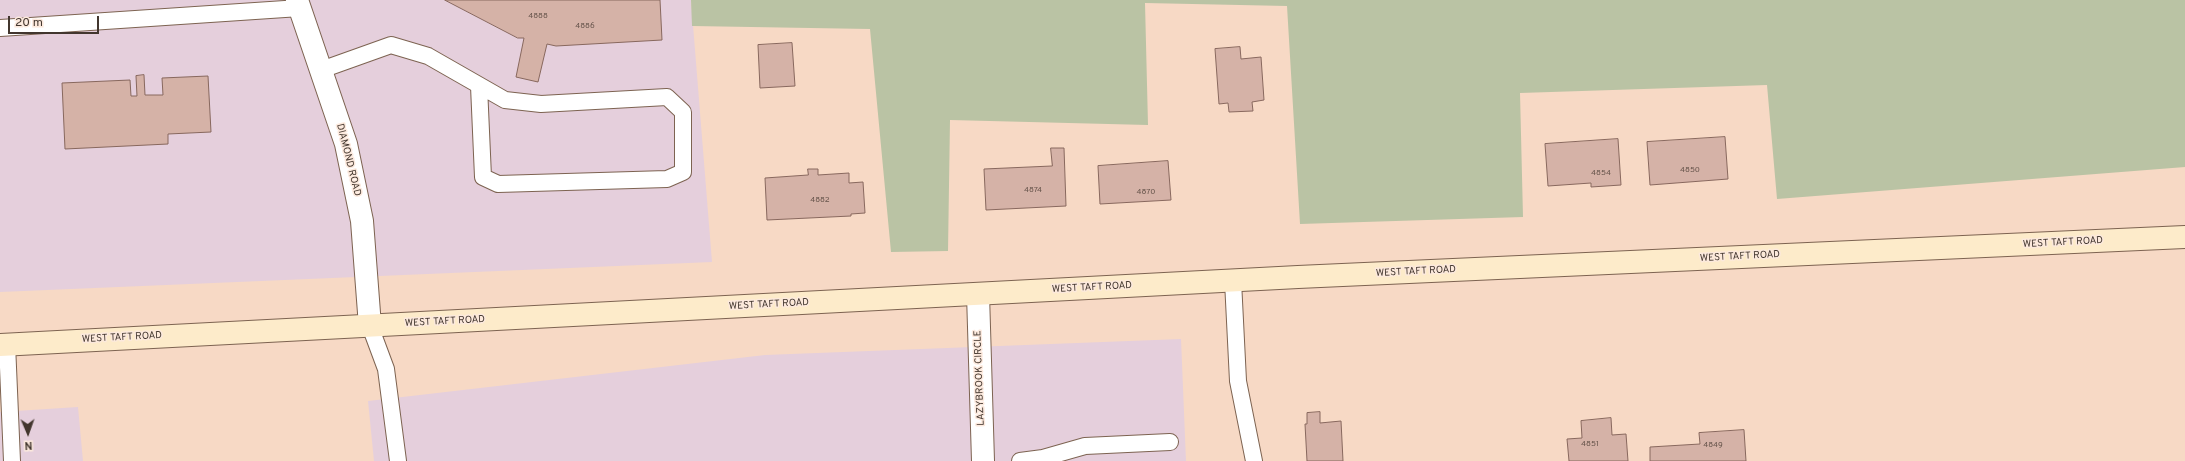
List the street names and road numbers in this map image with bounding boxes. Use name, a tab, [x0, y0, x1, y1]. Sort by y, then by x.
street label: DIAMOND ROAD	[333, 122, 363, 198]
street label: WEST TAFT ROAD	[2023, 235, 2103, 251]
street label: WEST TAFT ROAD	[1700, 249, 1780, 265]
street label: WEST TAFT ROAD	[1376, 264, 1456, 280]
street label: WEST TAFT ROAD	[1052, 280, 1132, 296]
street label: WEST TAFT ROAD	[729, 297, 809, 313]
street label: WEST TAFT ROAD	[405, 314, 485, 330]
street label: WEST TAFT ROAD	[82, 330, 162, 346]
street label: LAZYBROOK CIRCLE	[972, 330, 988, 426]

